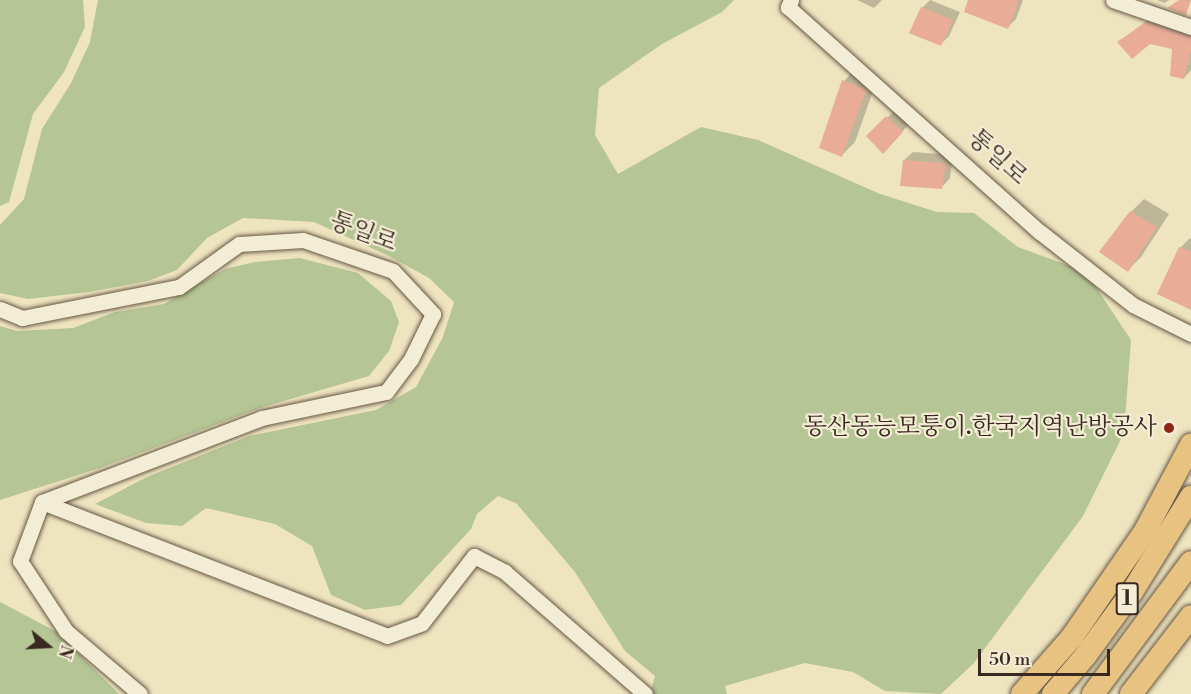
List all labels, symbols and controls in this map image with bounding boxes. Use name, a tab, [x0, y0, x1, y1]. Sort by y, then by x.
street label: 통일로	[962, 124, 1032, 192]
street label: 통일로	[325, 207, 401, 259]
place label: 동산동능모퉁이.한국지역난방공사	[804, 414, 1157, 442]
marker: 동산동능모퉁이.한국지역난방공사	[1162, 421, 1176, 435]
road number: 1	[1115, 580, 1139, 618]
north arrow	[18, 616, 78, 676]
scale bar	[981, 637, 1113, 675]
text: N	[54, 642, 77, 661]
text: 50 m	[989, 648, 1030, 671]

